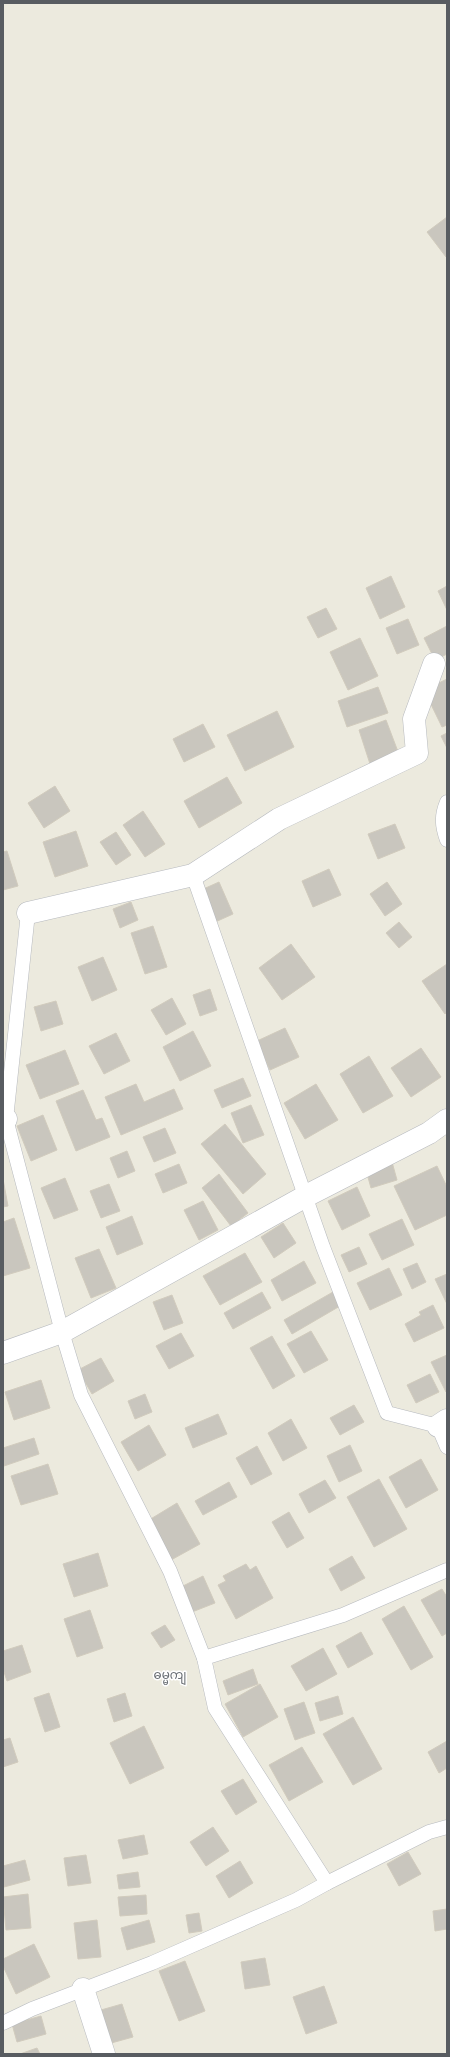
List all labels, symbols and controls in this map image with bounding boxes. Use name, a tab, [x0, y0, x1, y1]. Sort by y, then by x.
district label: ဓမ္မကျ	[154, 1666, 186, 1685]

